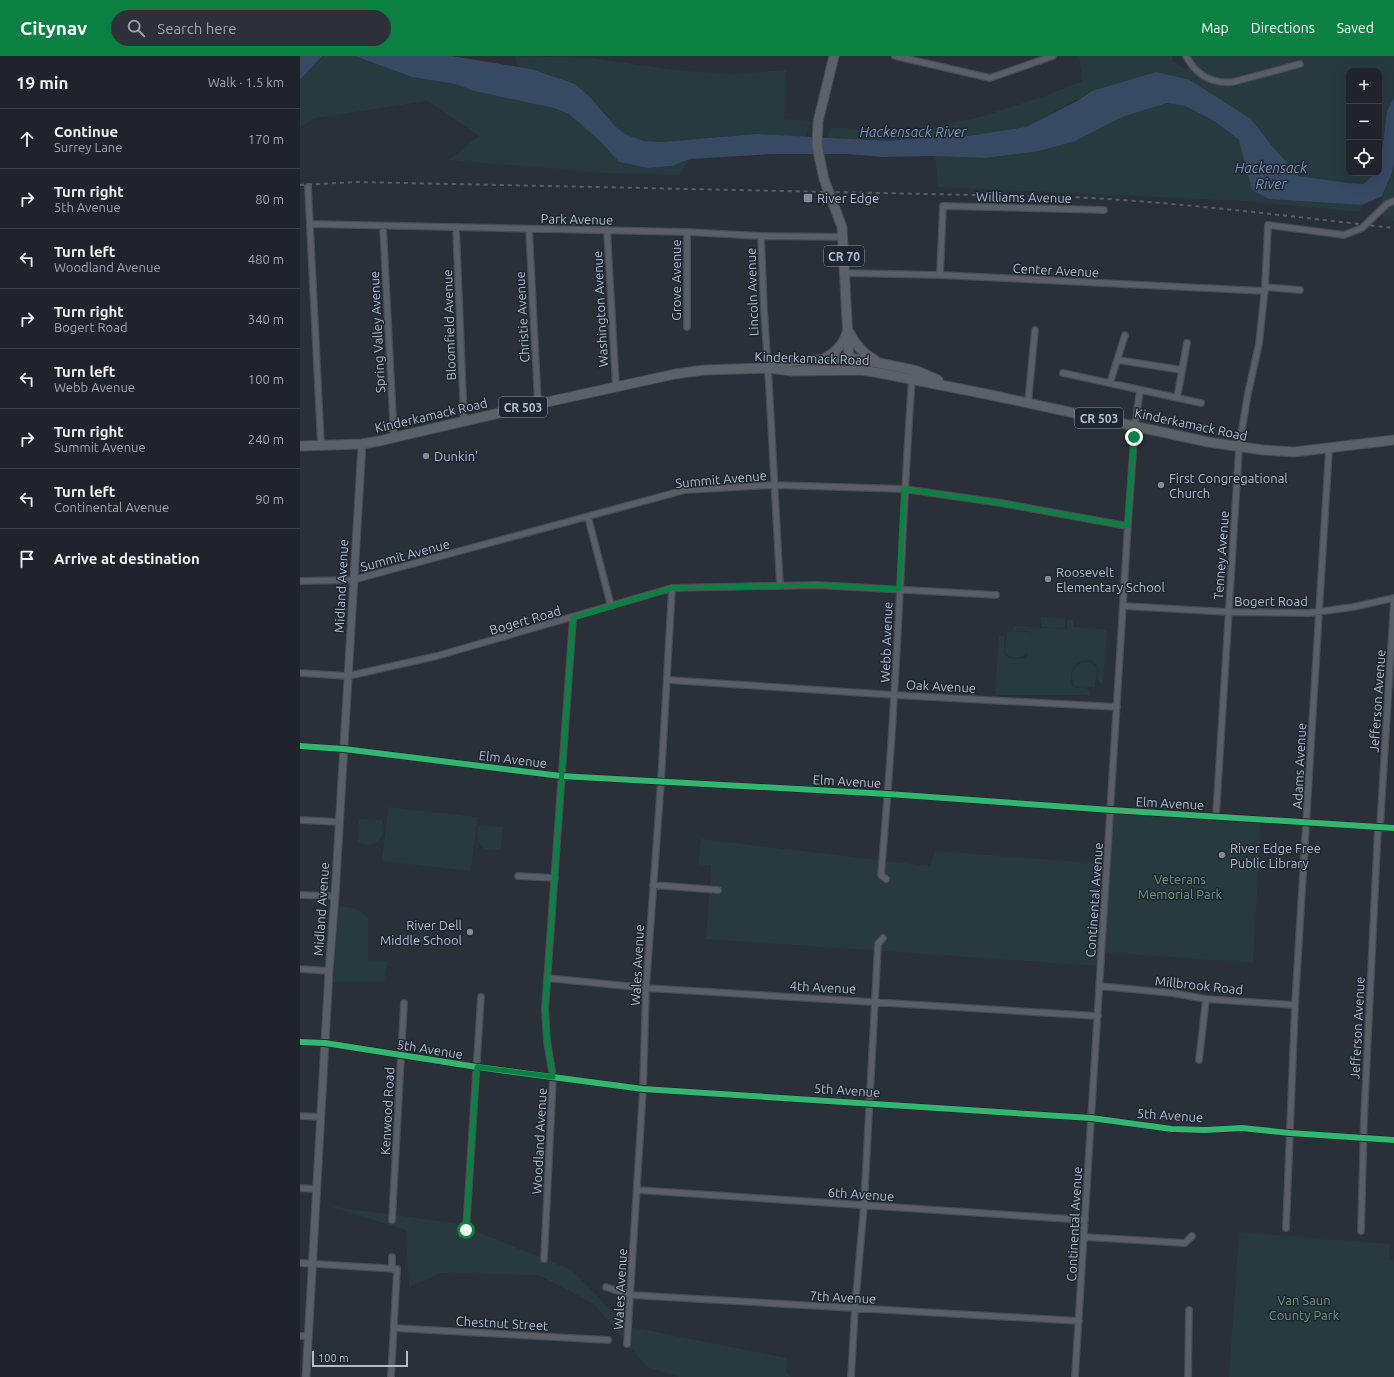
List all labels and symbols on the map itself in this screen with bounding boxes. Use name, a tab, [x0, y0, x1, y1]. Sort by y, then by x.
water label: Hackensack River	[860, 124, 967, 140]
water label: Hackensack River	[1235, 160, 1308, 192]
street label: Williams Avenue	[976, 189, 1072, 205]
place label: River Edge	[817, 191, 879, 205]
marker: River Edge	[802, 192, 814, 204]
street label: Park Avenue	[541, 211, 613, 227]
street label: Grove Avenue	[669, 239, 683, 321]
road number: CR 70	[824, 246, 864, 266]
street label: Lincoln Avenue	[743, 248, 761, 336]
street label: Washington Avenue	[590, 250, 610, 368]
street label: Center Avenue	[1012, 261, 1100, 279]
street label: Bloomfield Avenue	[440, 269, 458, 381]
street label: Spring Valley Avenue	[367, 271, 387, 393]
street label: Christie Avenue	[513, 271, 531, 363]
street label: Kinderkamack Road	[754, 349, 870, 367]
street label: Kinderkamack Road	[373, 395, 489, 435]
road number: CR 503	[499, 397, 547, 417]
street label: Kinderkamack Road	[1133, 405, 1249, 443]
road number: CR 503	[1075, 408, 1123, 428]
route end	[1125, 428, 1143, 446]
place label: Dunkin'	[434, 449, 478, 463]
marker: Dunkin'	[421, 451, 431, 461]
street label: Summit Avenue	[675, 468, 767, 490]
place label: First Congregational Church	[1169, 471, 1288, 500]
marker: First Congregational Church	[1156, 480, 1166, 490]
street label: Tenney Avenue	[1211, 510, 1231, 600]
street label: Summit Avenue	[359, 536, 451, 574]
street label: Midland Avenue	[332, 539, 350, 633]
place label: Roosevelt Elementary School	[1056, 565, 1165, 594]
marker: Roosevelt Elementary School	[1043, 574, 1053, 584]
street label: Bogert Road	[1234, 594, 1308, 608]
street label: Webb Avenue	[878, 601, 894, 683]
street label: Bogert Road	[488, 603, 562, 637]
street label: Jefferson Avenue	[1366, 649, 1388, 753]
street label: Oak Avenue	[906, 677, 976, 695]
street label: Adams Avenue	[1290, 723, 1308, 809]
street label: Elm Avenue	[478, 748, 548, 770]
street label: Elm Avenue	[812, 772, 882, 790]
street label: Elm Avenue	[1135, 794, 1205, 812]
place label: River Edge Free Public Library	[1230, 841, 1321, 870]
street label: Continental Avenue	[1083, 842, 1105, 958]
marker: River Edge Free Public Library	[1217, 850, 1227, 860]
street label: Midland Avenue	[311, 862, 331, 956]
park label: Veterans Memorial Park	[1138, 872, 1223, 901]
place label: River Dell Middle School	[380, 918, 463, 947]
street label: Wales Avenue	[628, 924, 646, 1006]
marker: River Dell Middle School	[465, 927, 475, 937]
street label: Millbrook Road	[1154, 973, 1244, 997]
street label: Jefferson Avenue	[1347, 976, 1367, 1080]
street label: 4th Avenue	[789, 978, 857, 996]
street label: 5th Avenue	[396, 1037, 464, 1061]
street label: Kenwood Road	[378, 1067, 396, 1155]
street label: 5th Avenue	[813, 1081, 881, 1099]
street label: Woodland Avenue	[529, 1087, 549, 1195]
street label: 5th Avenue	[1136, 1106, 1204, 1124]
street label: Continental Avenue	[1064, 1166, 1084, 1282]
street label: 6th Avenue	[827, 1185, 895, 1203]
route start	[457, 1221, 475, 1239]
street label: Wales Avenue	[611, 1248, 629, 1330]
street label: 7th Avenue	[809, 1288, 877, 1306]
park label: Van Saun County Park	[1269, 1293, 1340, 1322]
street label: Chestnut Street	[455, 1314, 549, 1332]
scale bar	[312, 1349, 408, 1368]

